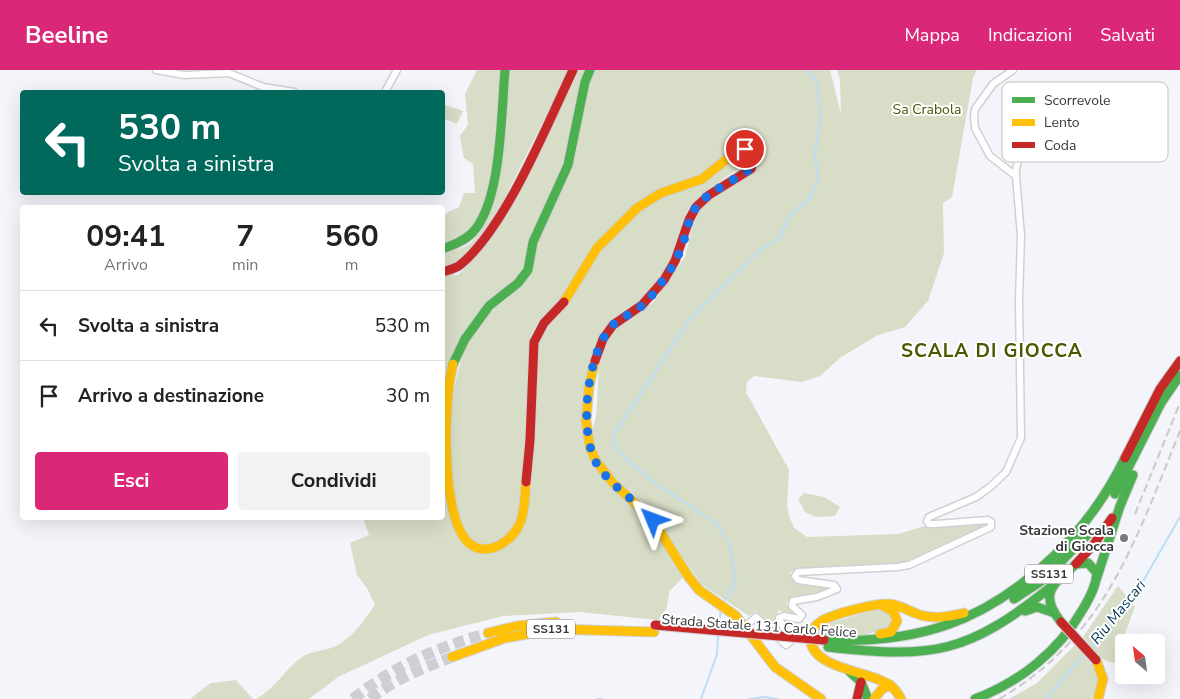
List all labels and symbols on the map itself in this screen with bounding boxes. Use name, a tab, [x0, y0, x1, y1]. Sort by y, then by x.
legend	[1002, 82, 1168, 162]
text: Scorrevole	[1044, 91, 1110, 110]
park label: Sa Crabola	[893, 100, 961, 119]
text: Lento	[1044, 113, 1080, 132]
pin	[724, 128, 766, 170]
text: Coda	[1044, 136, 1076, 155]
district label: SCALA DI GIOCCA	[901, 338, 1083, 364]
position arrow	[626, 493, 678, 545]
place label: Stazione Scala di Giocca	[1019, 521, 1114, 556]
marker: Stazione Scala di Giocca	[1118, 532, 1130, 544]
road number: SS131	[1025, 564, 1073, 584]
water label: Riu Mascari	[1086, 575, 1150, 648]
street label: Strada Statale 131 Carlo Felice	[661, 610, 857, 642]
road number: SS131	[527, 620, 575, 638]
north arrow	[1115, 634, 1165, 684]

